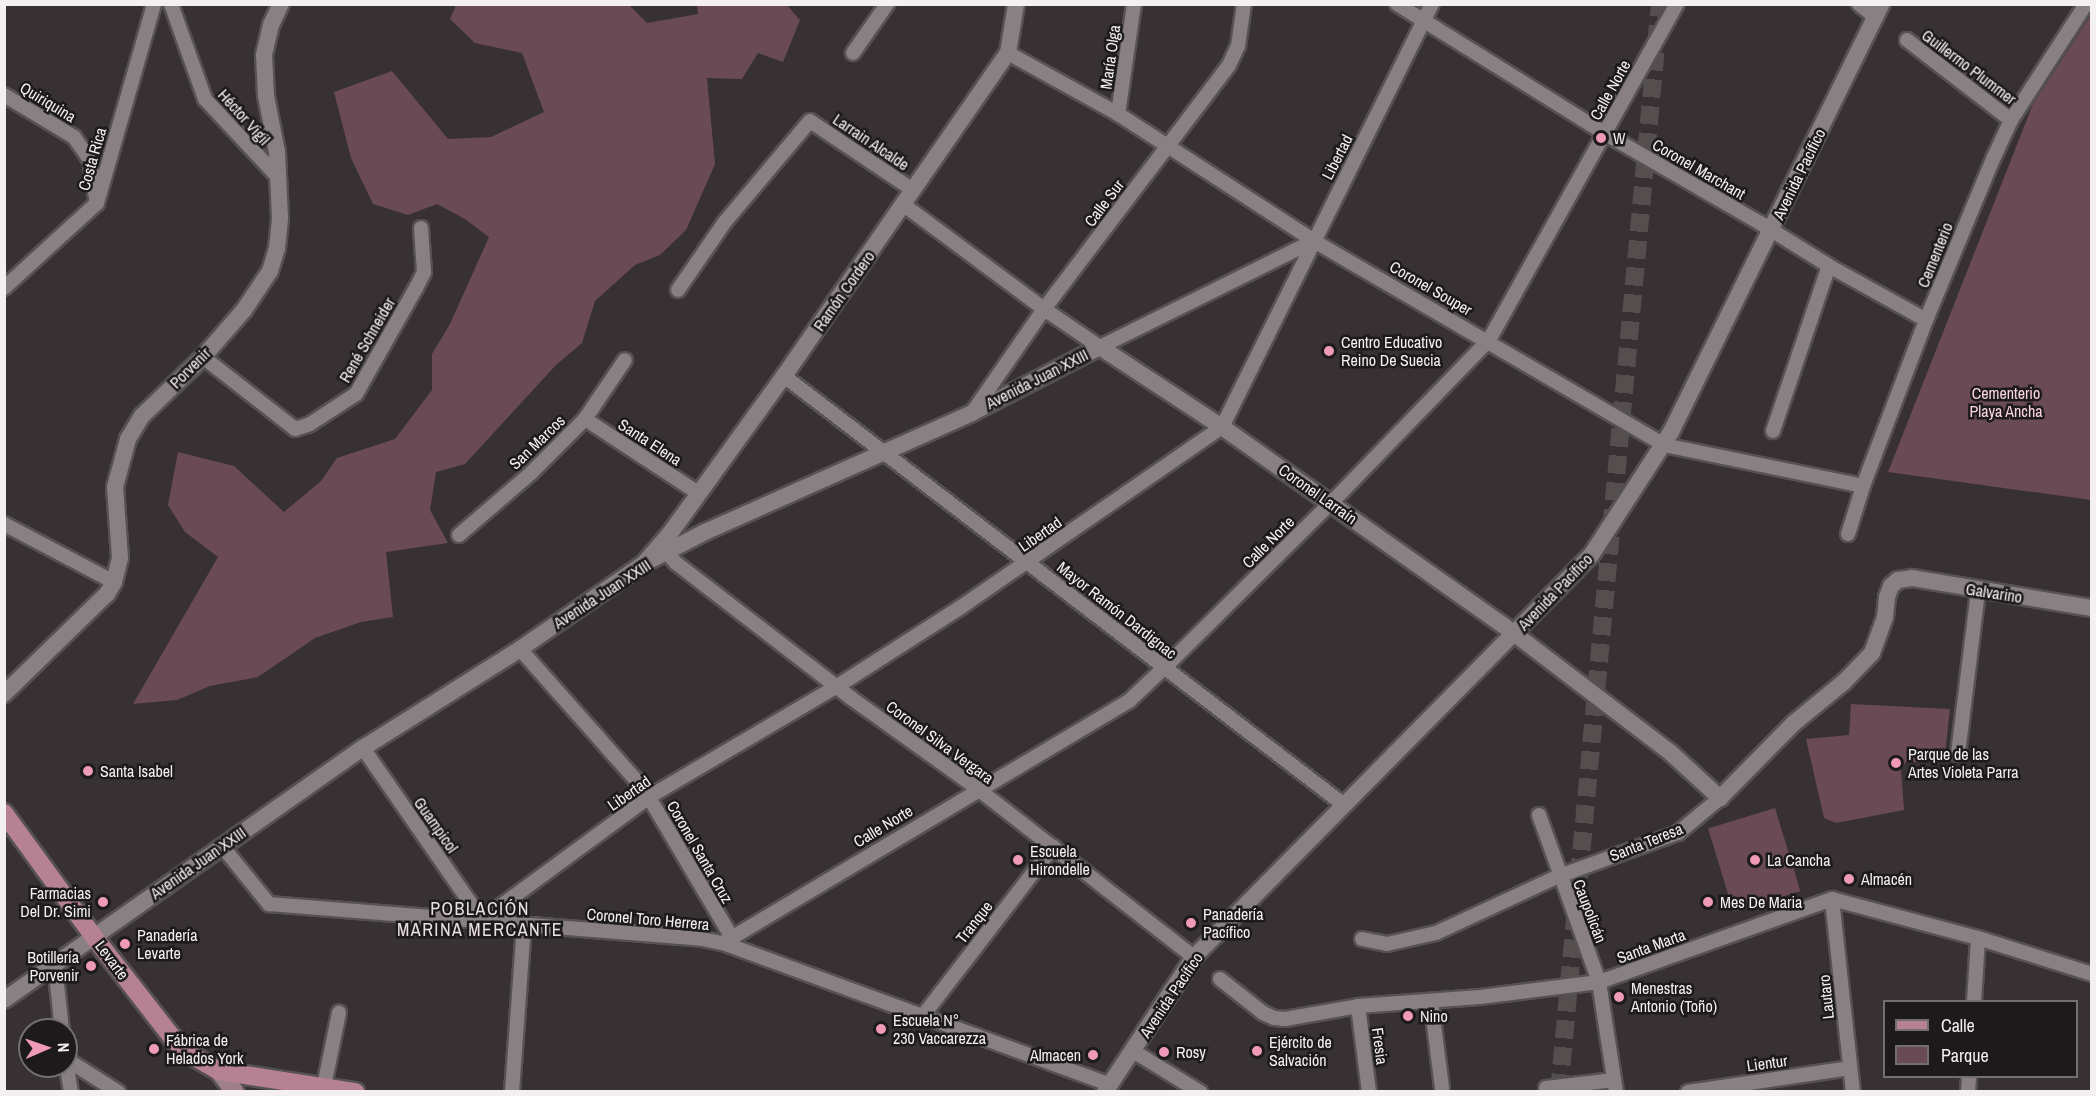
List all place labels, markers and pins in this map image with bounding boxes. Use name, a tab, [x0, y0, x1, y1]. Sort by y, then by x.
place label: W	[1613, 128, 1625, 148]
marker: W	[1594, 131, 1608, 145]
place label: Centro Educativo Reino De Suecia	[1341, 332, 1442, 370]
marker: Centro Educativo Reino De Suecia	[1322, 344, 1336, 358]
place label: Parque de las Artes Violeta Parra	[1908, 744, 2019, 782]
marker: Parque de las Artes Violeta Parra	[1889, 756, 1903, 770]
place label: Santa Isabel	[100, 761, 173, 781]
marker: Santa Isabel	[81, 764, 95, 778]
place label: Escuela Hirondelle	[1030, 841, 1090, 879]
place label: La Cancha	[1767, 850, 1830, 870]
marker: Escuela Hirondelle	[1011, 853, 1025, 867]
marker: La Cancha	[1748, 853, 1762, 867]
place label: Almacén	[1861, 869, 1912, 889]
marker: Almacén	[1842, 872, 1856, 886]
place label: Farmacias Del Dr. Simi	[20, 883, 91, 921]
place label: Mes De Maria	[1720, 892, 1802, 912]
marker: Farmacias Del Dr. Simi	[96, 895, 110, 909]
marker: Mes De Maria	[1701, 895, 1715, 909]
place label: Panadería Pacífico	[1203, 904, 1264, 942]
marker: Panadería Pacífico	[1184, 916, 1198, 930]
place label: Panadería Levarte	[137, 925, 198, 963]
marker: Panadería Levarte	[118, 937, 132, 951]
place label: Botillería Porvenir	[27, 947, 79, 985]
marker: Botillería Porvenir	[84, 959, 98, 973]
place label: Menestras Antonio (Toño)	[1631, 978, 1717, 1016]
marker: Menestras Antonio (Toño)	[1612, 990, 1626, 1004]
place label: Nino	[1420, 1006, 1448, 1026]
marker: Nino	[1401, 1009, 1415, 1023]
place label: Escuela N° 230 Vaccarezza	[893, 1010, 986, 1048]
marker: Escuela N° 230 Vaccarezza	[874, 1022, 888, 1036]
place label: Fábrica de Helados York	[166, 1030, 244, 1068]
place label: Ejército de Salvación	[1269, 1032, 1332, 1070]
marker: Fábrica de Helados York	[147, 1042, 161, 1056]
place label: Rosy	[1176, 1042, 1206, 1062]
marker: Ejército de Salvación	[1250, 1044, 1264, 1058]
place label: Almacen	[1030, 1045, 1081, 1065]
marker: Rosy	[1157, 1045, 1171, 1059]
marker: Almacen	[1086, 1048, 1100, 1062]

